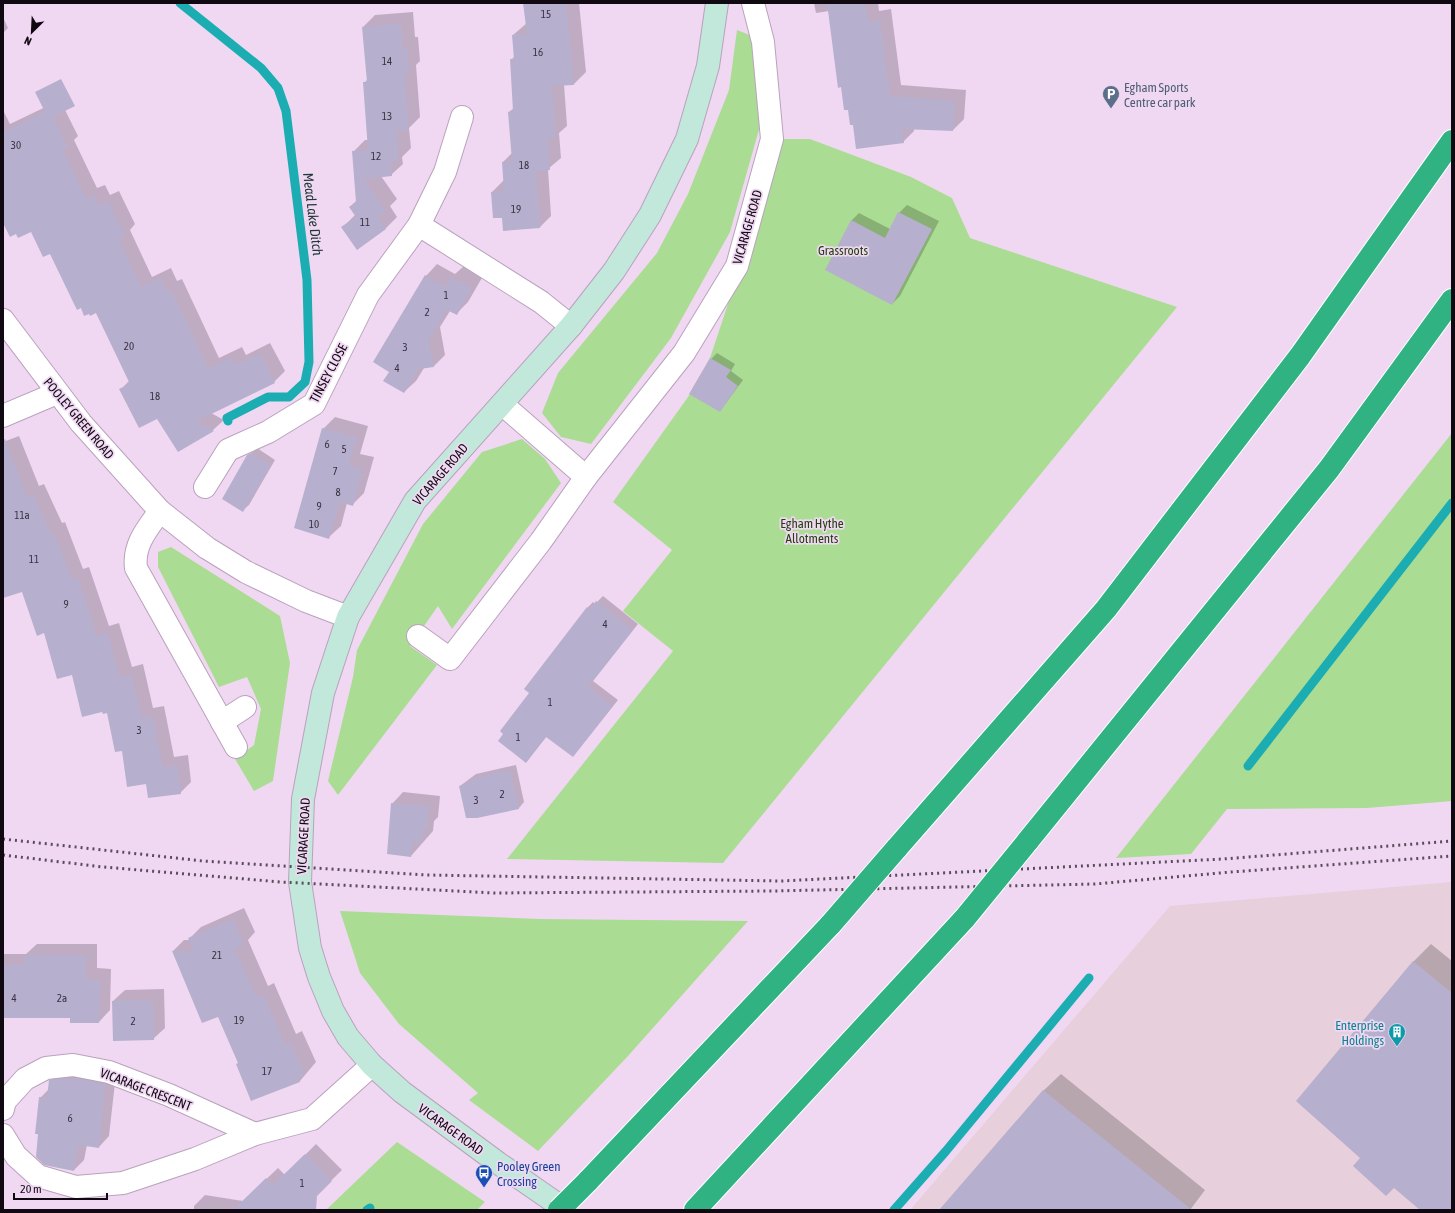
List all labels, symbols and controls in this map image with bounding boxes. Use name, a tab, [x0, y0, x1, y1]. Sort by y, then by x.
house number: 15	[541, 8, 551, 20]
north arrow	[12, 12, 52, 52]
text: N	[23, 34, 33, 48]
house number: 16	[533, 46, 543, 58]
house number: 14	[382, 55, 392, 67]
place label: Egham Sports Centre car park	[1124, 80, 1196, 110]
parking icon: Egham Sports Centre car park	[1101, 84, 1121, 109]
house number: 13	[382, 110, 392, 122]
house number: 30	[11, 139, 21, 151]
house number: 12	[371, 150, 381, 162]
house number: 18	[519, 159, 529, 171]
water label: Mead Lake Ditch	[300, 172, 326, 257]
street label: VICARAGE ROAD	[730, 188, 765, 266]
house number: 19	[511, 203, 521, 215]
house number: 11	[360, 216, 370, 228]
park label: Grassroots	[818, 243, 868, 258]
house number: 1	[443, 289, 449, 301]
house number: 2	[424, 306, 430, 318]
house number: 20	[124, 340, 134, 352]
street label: TINSEY CLOSE	[307, 341, 350, 405]
house number: 3	[402, 341, 408, 353]
house number: 4	[394, 362, 400, 374]
street label: POOLEY GREEN ROAD	[40, 375, 117, 462]
house number: 18	[150, 390, 160, 402]
house number: 6	[324, 438, 330, 450]
street label: VICARAGE ROAD	[410, 440, 471, 508]
house number: 5	[341, 443, 347, 455]
house number: 7	[332, 465, 338, 477]
house number: 8	[335, 486, 341, 498]
house number: 9	[316, 500, 322, 512]
house number: 11a	[14, 509, 30, 521]
park label: Egham Hythe Allotments	[780, 516, 844, 546]
house number: 10	[309, 518, 319, 530]
house number: 11	[29, 553, 39, 565]
house number: 9	[63, 598, 69, 610]
house number: 4	[602, 618, 608, 630]
house number: 1	[547, 696, 553, 708]
house number: 3	[136, 724, 142, 736]
house number: 1	[515, 731, 521, 743]
house number: 2	[499, 788, 505, 800]
house number: 3	[473, 794, 479, 806]
street label: VICARAGE ROAD	[294, 797, 313, 875]
house number: 21	[212, 949, 222, 961]
house number: 4	[11, 992, 17, 1004]
house number: 2a	[57, 992, 67, 1004]
house number: 19	[234, 1014, 244, 1026]
house number: 2	[130, 1015, 136, 1027]
place label: Enterprise Holdings	[1335, 1018, 1384, 1048]
building icon: Enterprise Holdings	[1387, 1022, 1407, 1047]
street label: VICARAGE CRESCENT	[98, 1065, 194, 1114]
house number: 17	[262, 1065, 272, 1077]
street label: VICARAGE ROAD	[415, 1101, 486, 1158]
house number: 6	[67, 1112, 73, 1124]
place label: Pooley Green Crossing	[497, 1159, 560, 1189]
bus stop icon: Pooley Green Crossing	[474, 1163, 494, 1188]
scale bar	[14, 1175, 107, 1201]
house number: 1	[299, 1177, 305, 1189]
text: 20 m	[20, 1182, 42, 1196]

